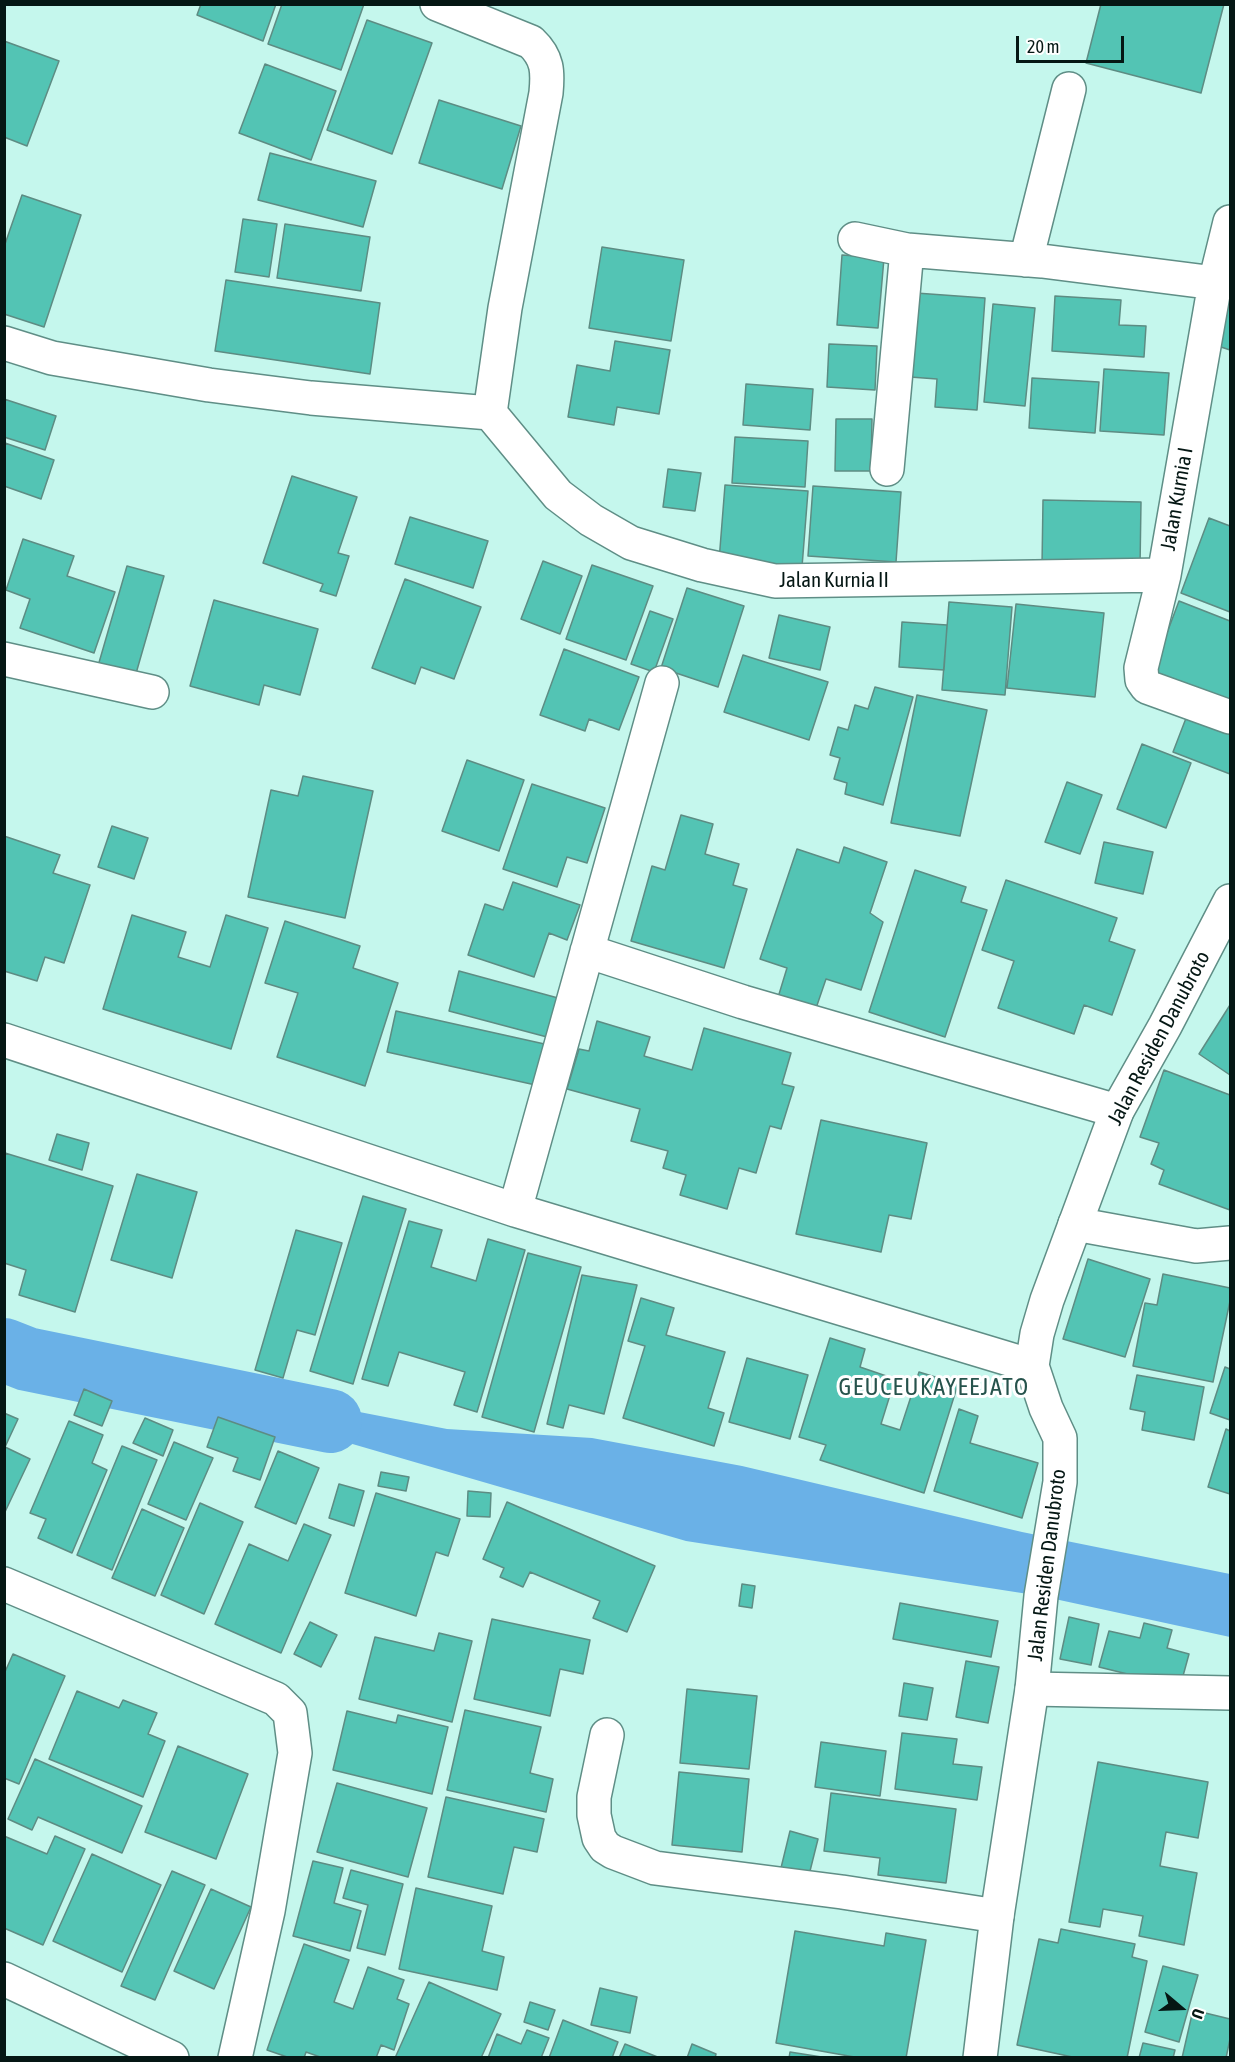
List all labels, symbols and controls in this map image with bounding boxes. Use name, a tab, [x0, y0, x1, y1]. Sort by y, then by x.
scale bar	[1019, 24, 1127, 62]
text: 20 m	[1027, 36, 1059, 57]
street label: Jalan Kurnia I	[1156, 445, 1198, 553]
street label: Jalan Kurnia II	[779, 567, 889, 593]
street label: Jalan Residen Danubroto	[1103, 947, 1215, 1129]
district label: GEUCEUKAYEEJATO	[839, 1373, 1029, 1401]
street label: Jalan Residen Danubroto	[1023, 1468, 1071, 1662]
north arrow	[1151, 1978, 1211, 2038]
text: U	[1188, 2006, 1208, 2021]

